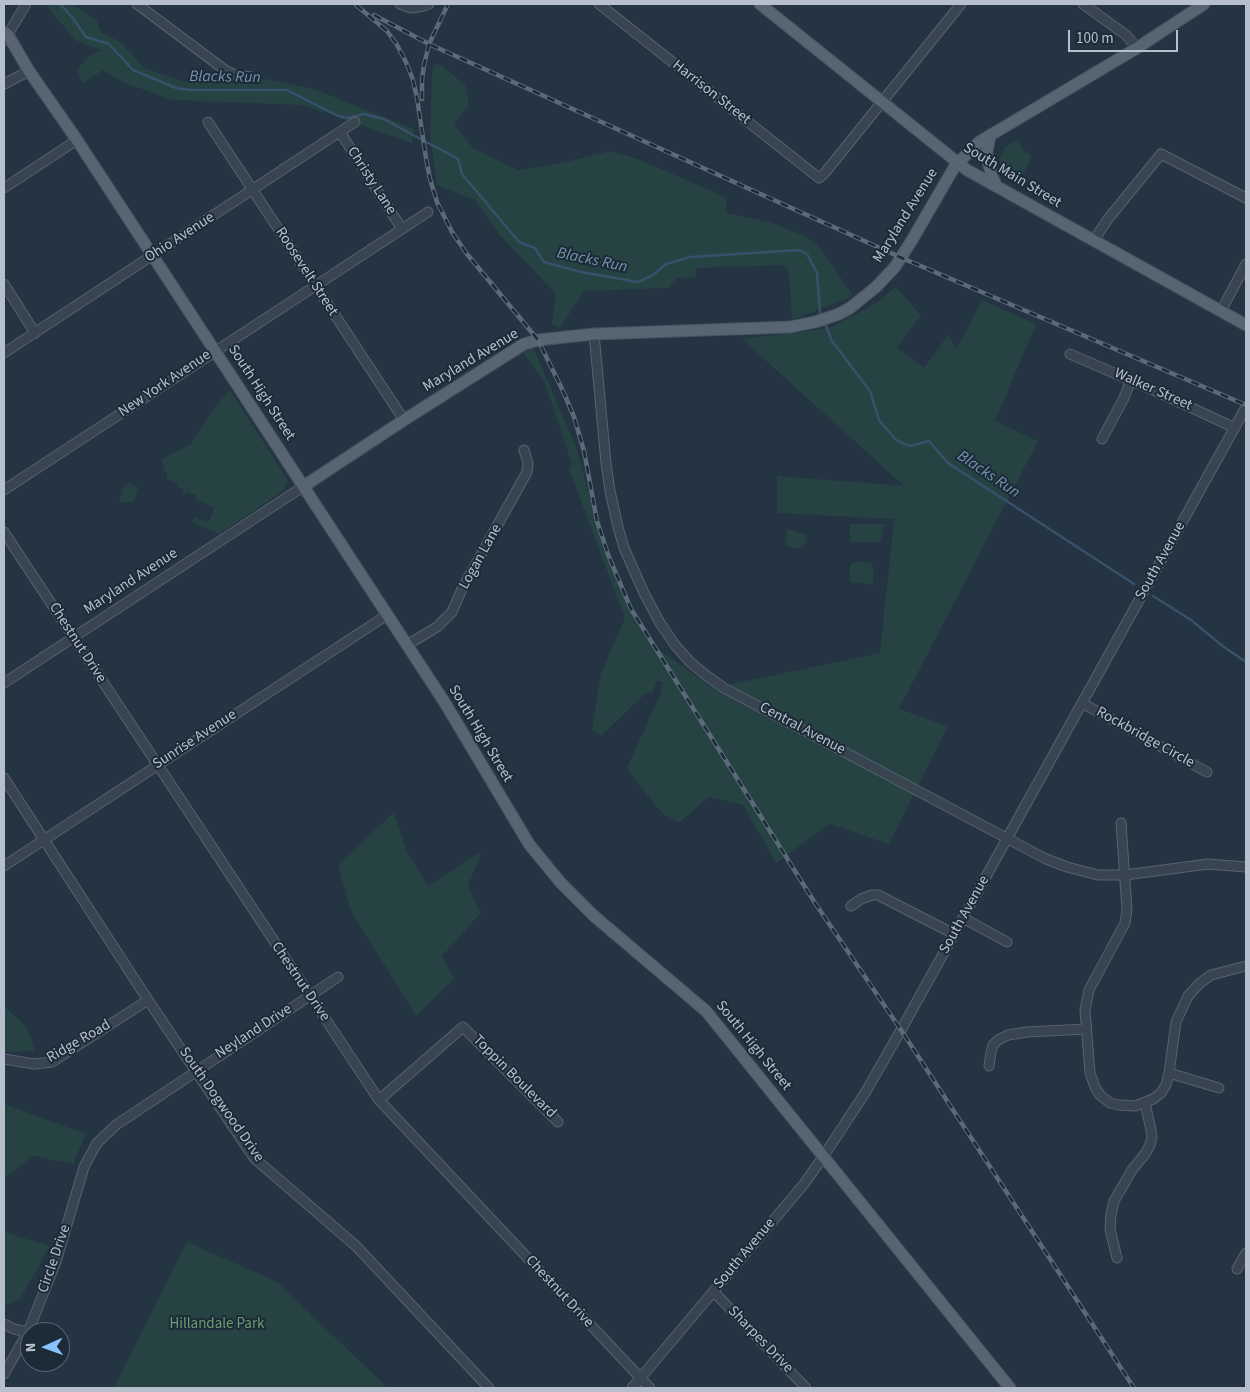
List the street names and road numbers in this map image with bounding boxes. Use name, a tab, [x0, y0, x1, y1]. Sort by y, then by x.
street label: Harrison Street	[668, 57, 754, 129]
street label: South Main Street	[960, 140, 1064, 212]
street label: Christy Lane	[342, 144, 400, 218]
street label: Maryland Avenue	[870, 165, 942, 267]
street label: Ohio Avenue	[142, 209, 218, 267]
street label: Roosevelt Street	[271, 224, 341, 320]
street label: Maryland Avenue	[420, 325, 522, 397]
street label: South High Street	[223, 342, 299, 444]
street label: New York Avenue	[115, 346, 215, 422]
street label: Walker Street	[1111, 365, 1195, 415]
street label: South Avenue	[1132, 519, 1190, 603]
street label: Logan Lane	[456, 521, 506, 593]
street label: Maryland Avenue	[81, 545, 181, 619]
street label: Chestnut Drive	[44, 599, 110, 687]
street label: South High Street	[444, 682, 516, 786]
street label: Central Avenue	[756, 699, 848, 759]
street label: Rockbridge Circle	[1093, 704, 1197, 772]
street label: Sunrise Avenue	[150, 706, 240, 774]
street label: South Avenue	[936, 873, 994, 957]
street label: Chestnut Drive	[267, 939, 333, 1025]
street label: South High Street	[711, 997, 795, 1095]
street label: Neyland Drive	[212, 1001, 296, 1063]
street label: Ridge Road	[44, 1017, 114, 1067]
street label: Toppin Boulevard	[468, 1031, 560, 1123]
street label: South Dogwood Drive	[175, 1044, 267, 1166]
street label: South Avenue	[710, 1215, 780, 1293]
street label: Circle Drive	[35, 1223, 75, 1295]
street label: Chestnut Drive	[521, 1252, 597, 1332]
street label: Sharpes Drive	[723, 1303, 797, 1377]

